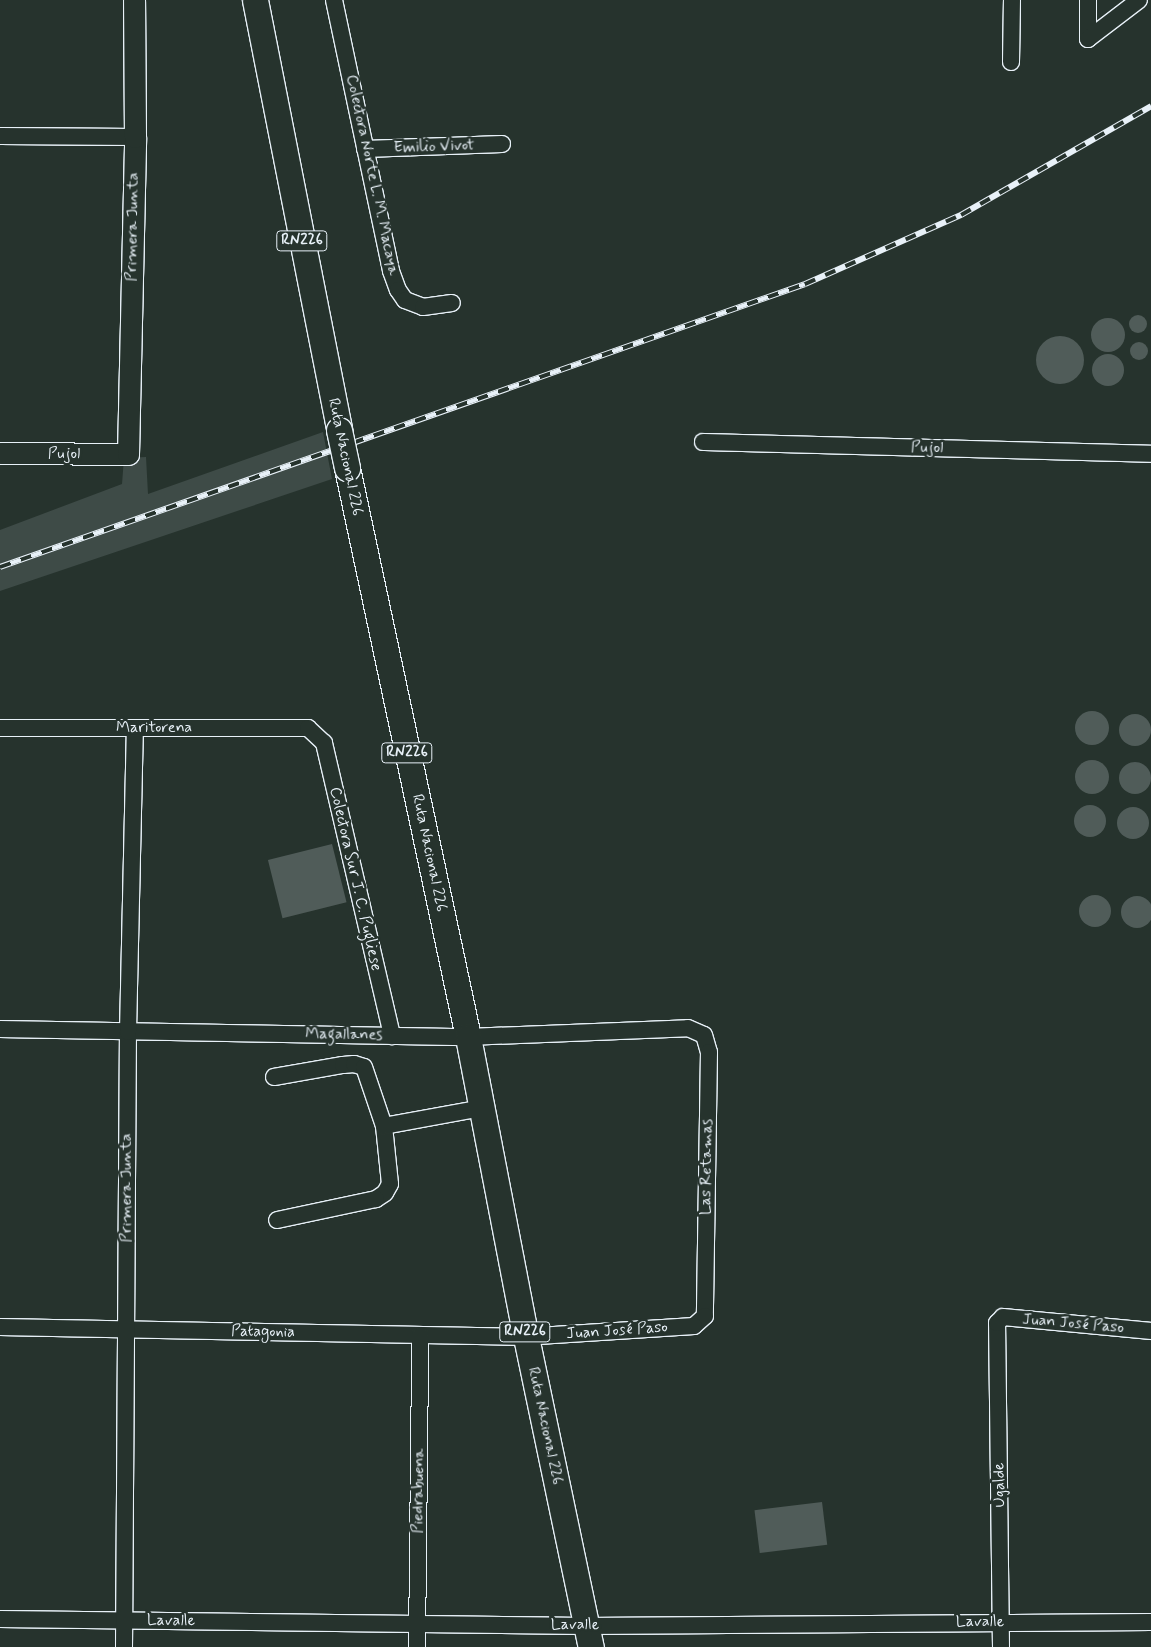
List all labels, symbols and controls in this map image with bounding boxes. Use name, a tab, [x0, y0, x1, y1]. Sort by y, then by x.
street label: Colectora Norte L. M. Macaya	[341, 74, 403, 276]
street label: Emilio Vivot	[393, 136, 475, 158]
street label: Primera Junta	[122, 174, 144, 280]
road number: RN226	[276, 228, 328, 254]
street label: Ruta Nacional 226	[323, 395, 367, 519]
street label: Pujol	[911, 438, 943, 458]
street label: Pujol	[48, 444, 80, 464]
street label: Maritorena	[116, 718, 192, 738]
road number: RN226	[381, 740, 433, 766]
street label: Colectora Sur J. C. Pugliese	[325, 786, 385, 972]
street label: Ruta Nacional 226	[407, 791, 451, 915]
street label: Magallanes	[305, 1025, 383, 1045]
street label: Las Retamas	[697, 1120, 717, 1214]
street label: Primera Junta	[117, 1135, 137, 1241]
street label: Juan José Paso	[1021, 1310, 1125, 1338]
street label: Juan José Paso	[565, 1318, 669, 1344]
road number: RN226	[499, 1320, 551, 1344]
street label: Patagonia	[231, 1322, 295, 1342]
street label: Ruta Nacional 226	[523, 1364, 567, 1488]
street label: Piedrabuena	[409, 1448, 429, 1534]
street label: Ugalde	[990, 1462, 1010, 1508]
street label: Lavalle	[147, 1611, 195, 1631]
street label: Lavalle	[956, 1612, 1004, 1632]
street label: Lavalle	[551, 1615, 599, 1635]

